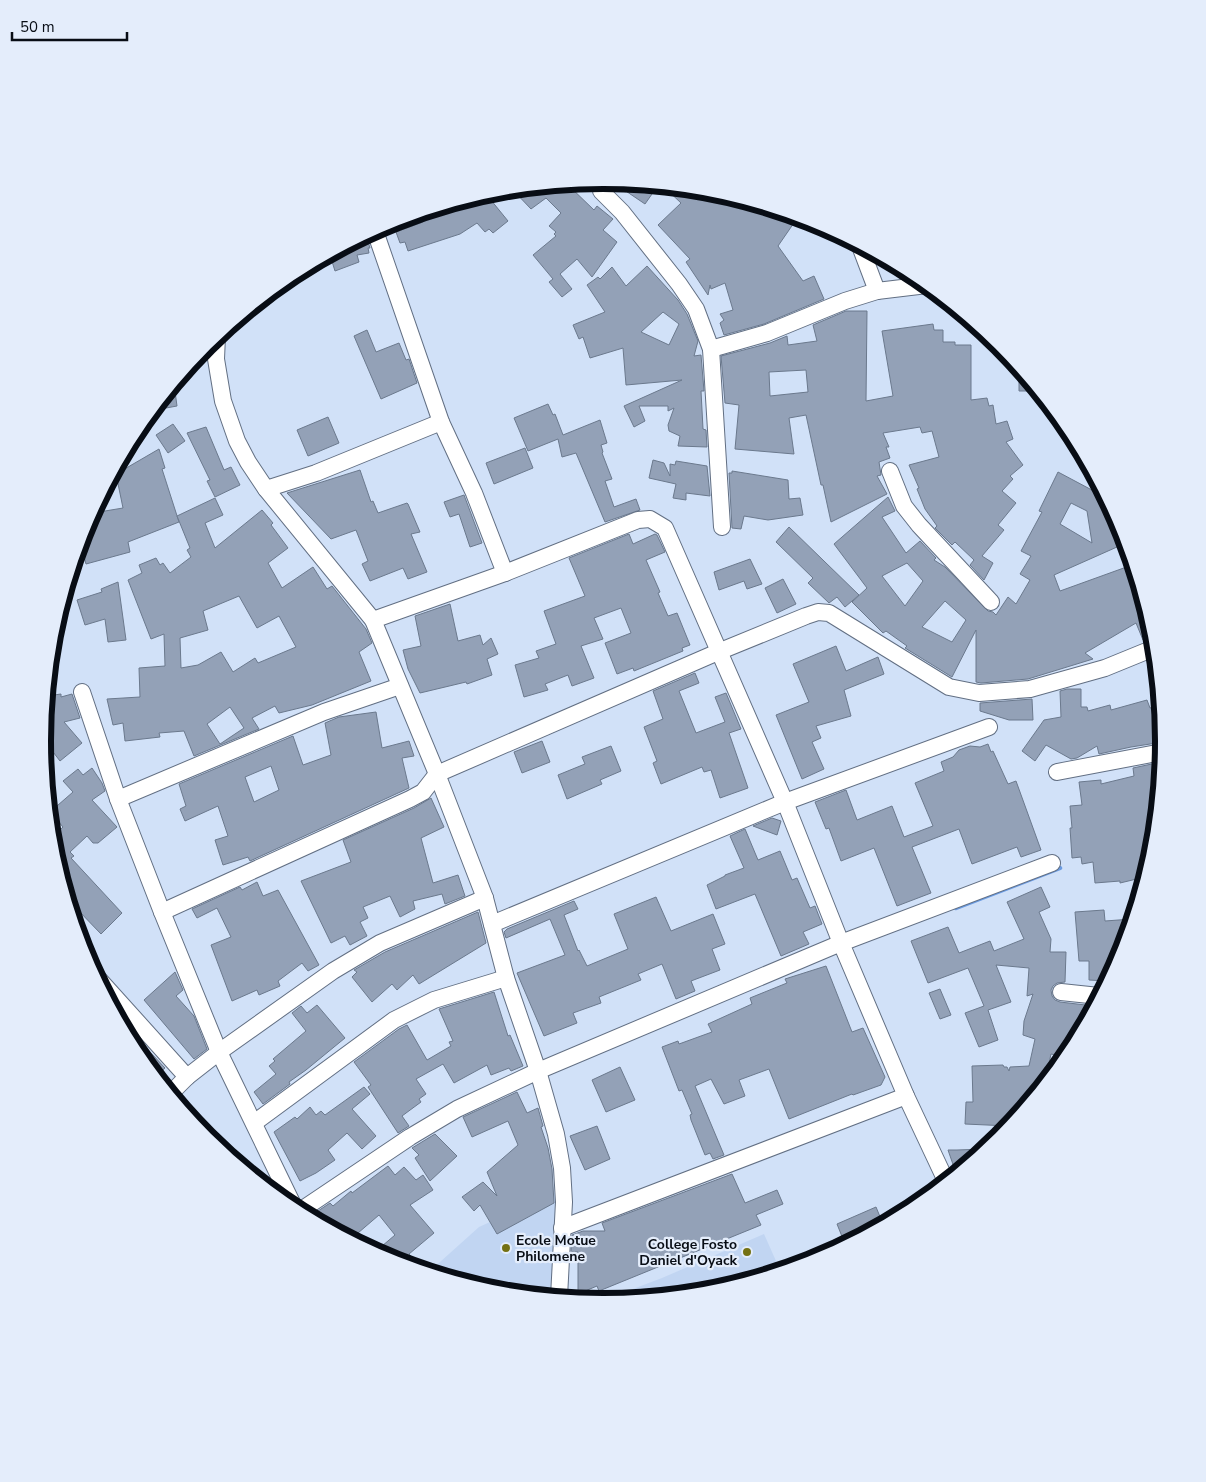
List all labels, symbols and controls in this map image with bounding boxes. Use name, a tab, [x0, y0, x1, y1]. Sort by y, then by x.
scale bar	[12, 10, 128, 42]
text: 50 m	[20, 17, 55, 37]
place label: Ecole Motue Philomene	[516, 1231, 596, 1266]
place label: College Fosto Daniel d'Oyack	[639, 1235, 737, 1270]
marker: Ecole Motue Philomene	[500, 1242, 512, 1254]
marker: College Fosto Daniel d'Oyack	[741, 1246, 753, 1258]

